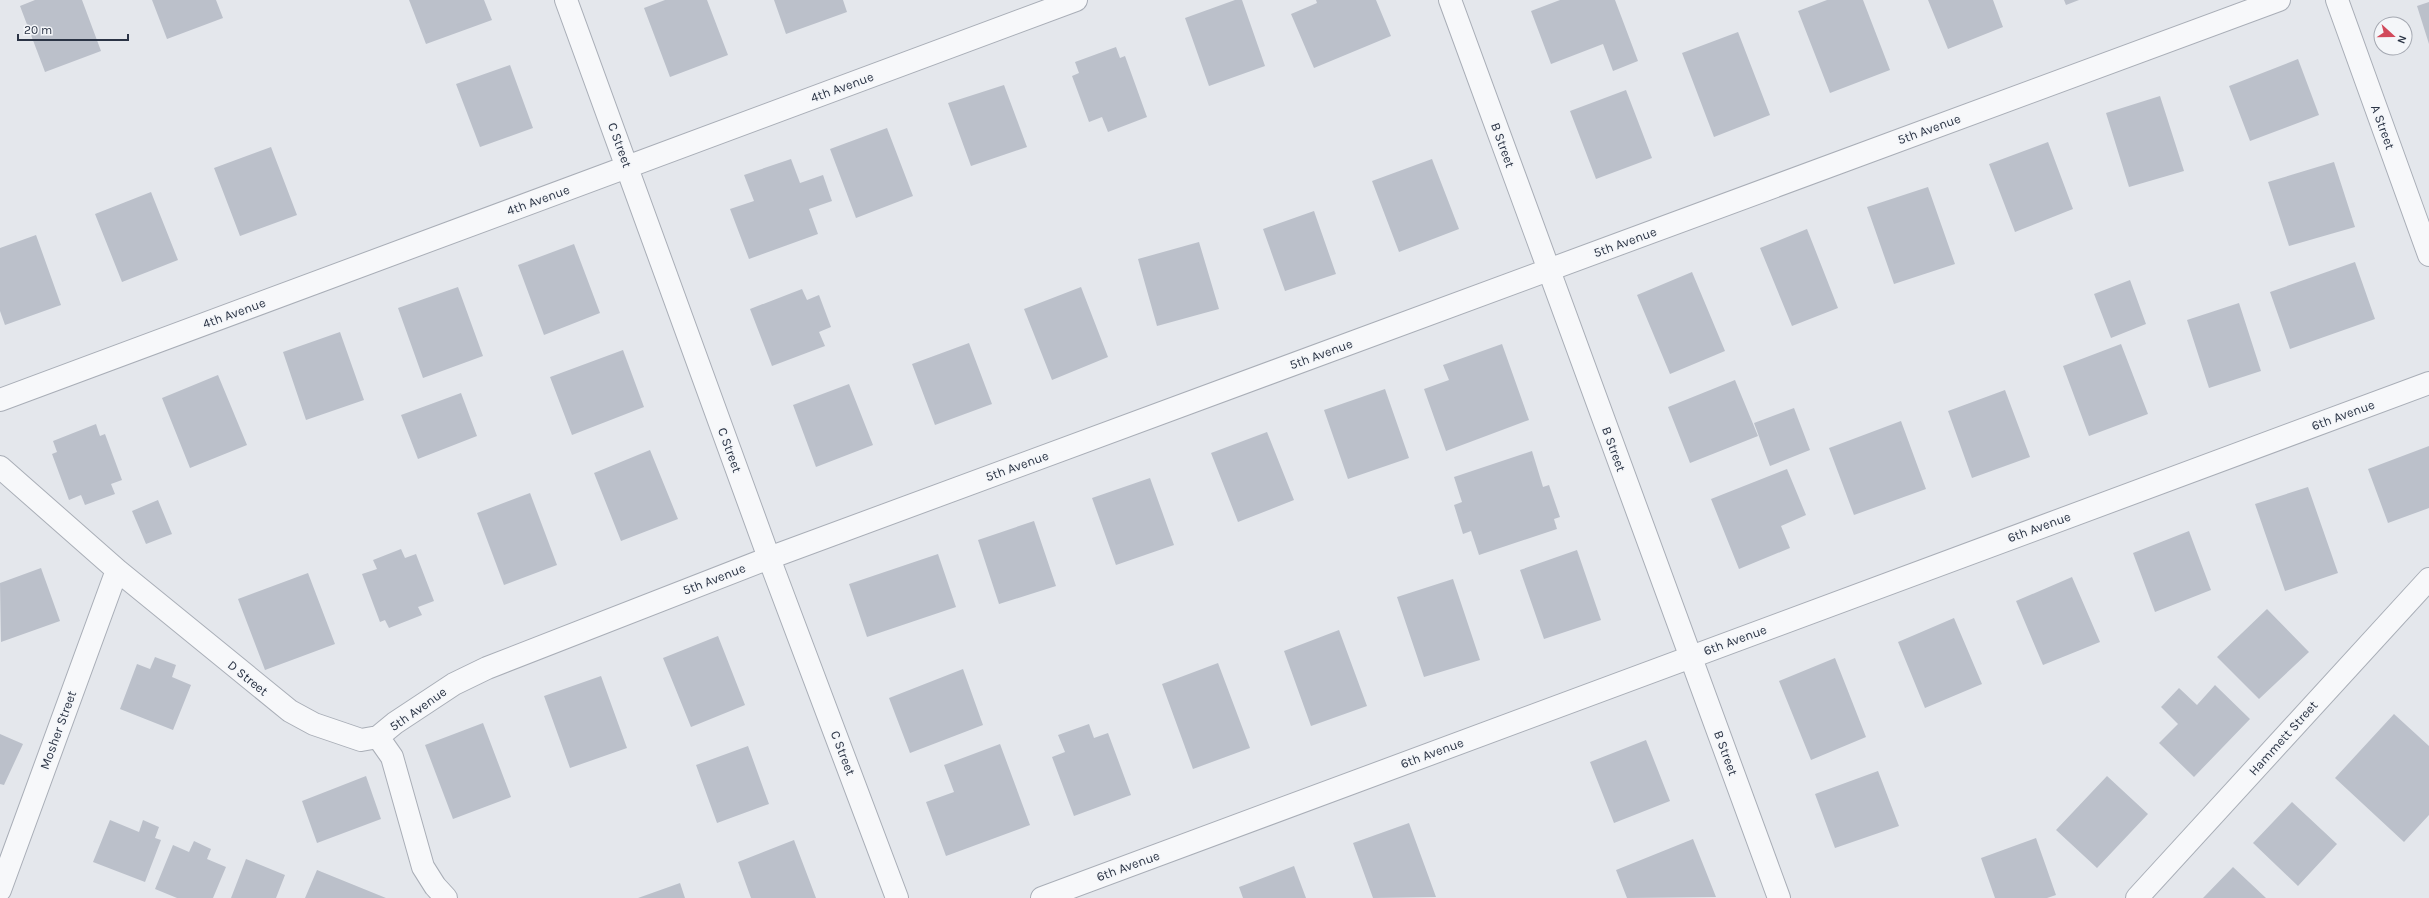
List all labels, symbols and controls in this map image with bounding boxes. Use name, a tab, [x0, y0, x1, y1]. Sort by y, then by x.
scale bar	[18, 16, 128, 42]
north arrow	[2373, 16, 2413, 56]
text: 20 m	[24, 23, 52, 37]
text: N	[2394, 33, 2409, 45]
street label: 4th Avenue	[808, 69, 876, 105]
street label: A Street	[2368, 103, 2398, 151]
street label: 5th Avenue	[1895, 111, 1963, 147]
street label: C Street	[605, 120, 635, 170]
street label: B Street	[1488, 120, 1518, 170]
street label: 4th Avenue	[504, 182, 572, 218]
street label: 5th Avenue	[1591, 224, 1659, 260]
street label: 4th Avenue	[200, 295, 268, 331]
street label: 5th Avenue	[1287, 336, 1355, 372]
street label: 6th Avenue	[2309, 397, 2377, 433]
street label: B Street	[1599, 424, 1629, 474]
street label: C Street	[715, 425, 745, 475]
street label: 5th Avenue	[983, 448, 1051, 484]
street label: 6th Avenue	[2005, 509, 2073, 545]
street label: 5th Avenue	[681, 560, 748, 598]
street label: 6th Avenue	[1701, 622, 1769, 658]
street label: D Street	[225, 657, 271, 699]
street label: 5th Avenue	[387, 684, 450, 734]
street label: Mosher Street	[37, 688, 79, 772]
street label: Hammett Street	[2246, 697, 2321, 778]
street label: C Street	[828, 728, 858, 778]
street label: B Street	[1711, 728, 1741, 778]
street label: 6th Avenue	[1398, 735, 1466, 771]
street label: 6th Avenue	[1094, 848, 1162, 884]

